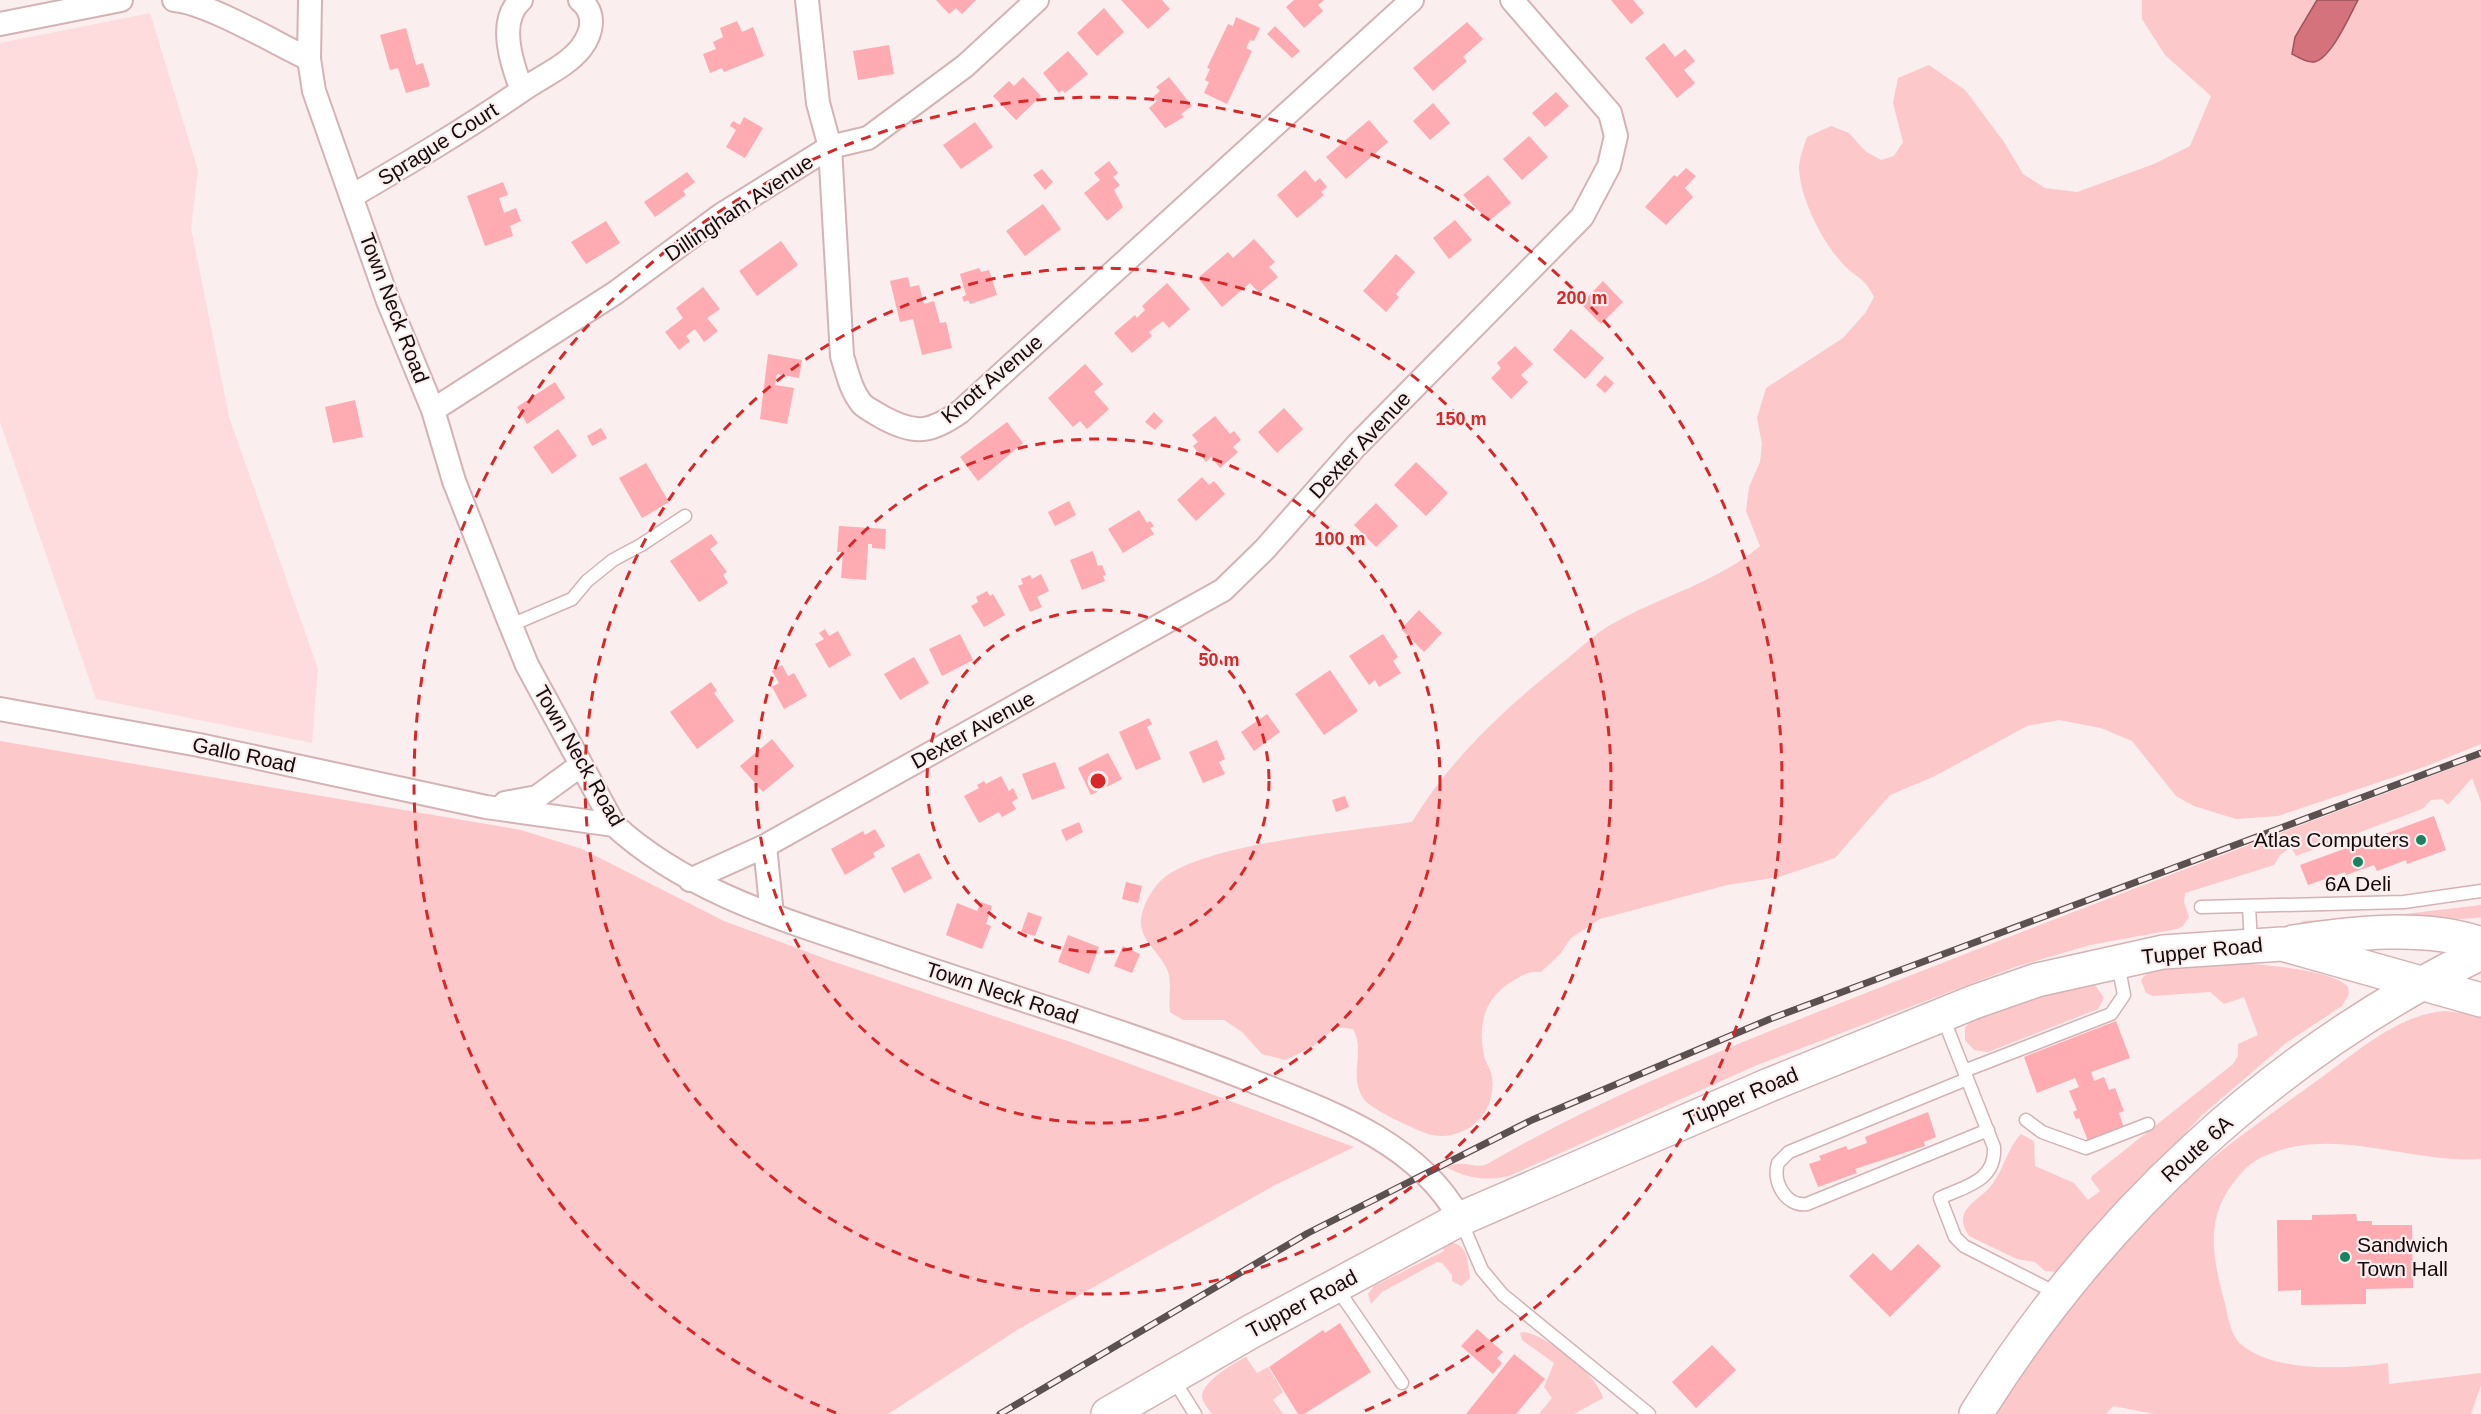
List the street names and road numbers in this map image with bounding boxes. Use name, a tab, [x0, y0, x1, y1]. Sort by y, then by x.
street label: Sprague Court	[374, 98, 502, 190]
street label: Dillingham Avenue	[660, 150, 817, 266]
street label: Town Neck Road	[355, 230, 434, 386]
street label: Knott Avenue	[937, 330, 1047, 427]
street label: Dexter Avenue	[1304, 387, 1415, 503]
street label: Town Neck Road	[530, 681, 629, 830]
street label: Dexter Avenue	[907, 686, 1038, 773]
street label: Gallo Road	[190, 732, 298, 777]
street label: Tupper Road	[2140, 933, 2264, 968]
street label: Town Neck Road	[923, 957, 1081, 1028]
street label: Tupper Road	[1680, 1062, 1801, 1131]
street label: Route 6A	[2156, 1111, 2237, 1186]
street label: Tupper Road	[1243, 1265, 1361, 1342]

